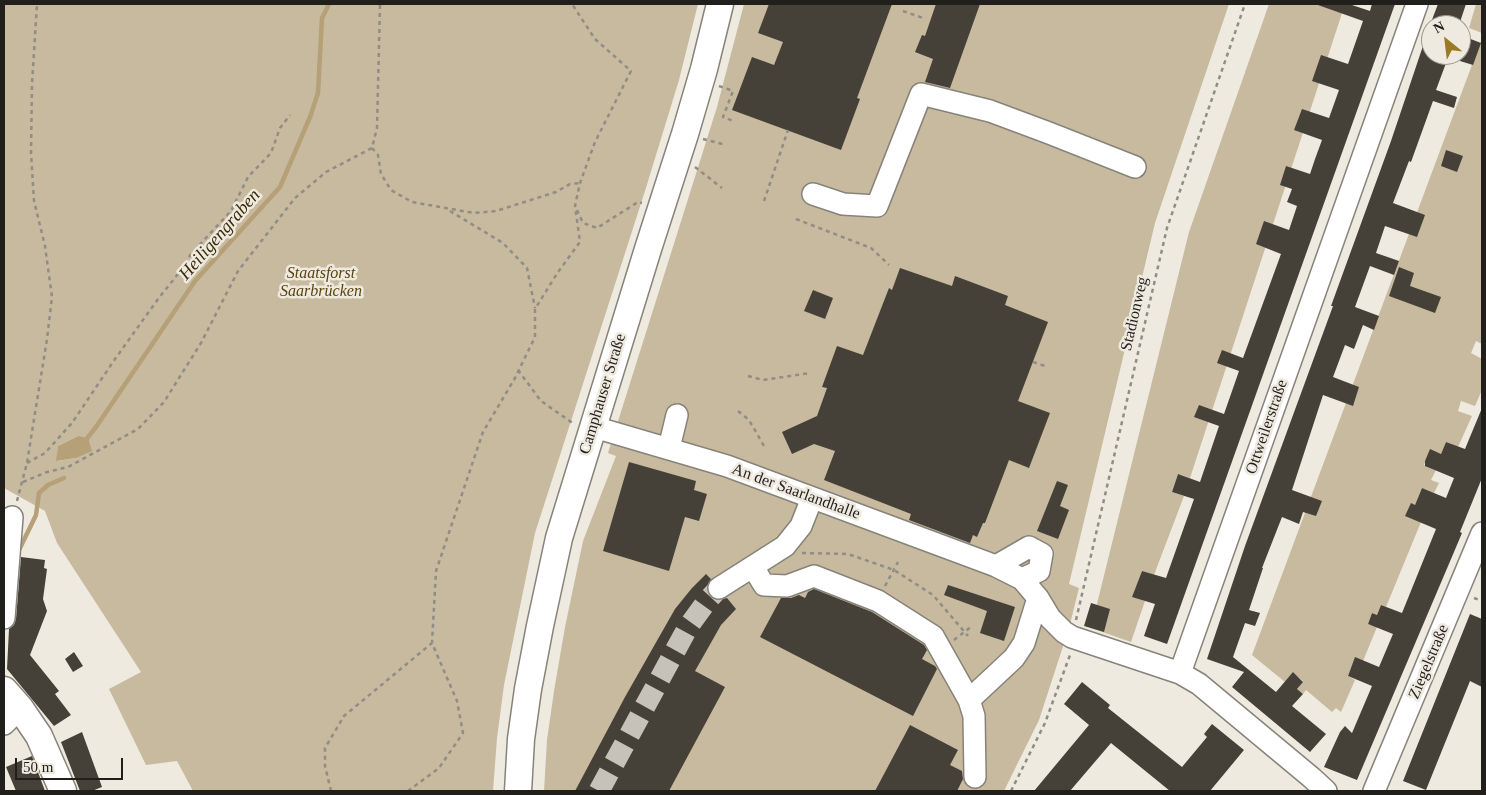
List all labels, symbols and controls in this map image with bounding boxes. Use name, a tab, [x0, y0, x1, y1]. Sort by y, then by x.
north arrow	[1421, 15, 1471, 65]
text: N	[1431, 18, 1447, 36]
water label: Heiligengraben	[175, 185, 265, 285]
park label: Staatsforst Saarbrücken	[280, 264, 362, 302]
street label: Stadionweg	[1117, 275, 1153, 353]
street label: Camphauser Straße	[576, 331, 630, 457]
street label: Ottweilerstraße	[1242, 377, 1292, 477]
street label: An der Saarlandhalle	[729, 460, 863, 524]
street label: Ziegelstraße	[1405, 622, 1453, 702]
scale bar	[18, 748, 125, 780]
text: 50 m	[23, 759, 53, 775]

